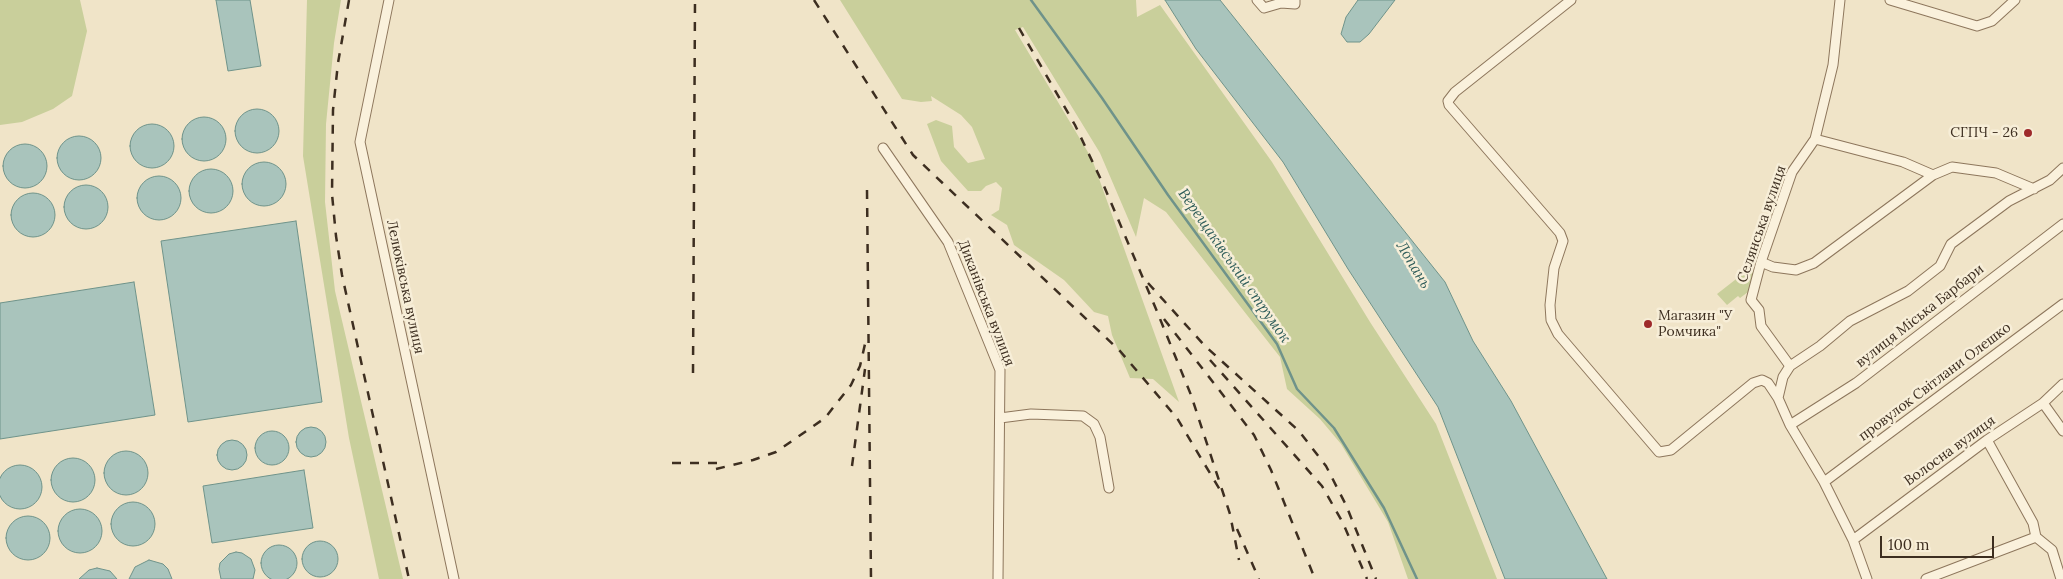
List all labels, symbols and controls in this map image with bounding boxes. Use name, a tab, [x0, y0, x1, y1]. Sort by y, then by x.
place label: СГПЧ - 26	[1950, 125, 2018, 141]
marker: СГПЧ - 26	[2022, 127, 2034, 139]
street label: Селянська вулиця	[1734, 163, 1790, 285]
water label: Верещаківський струмок	[1174, 185, 1294, 347]
street label: Лелюківська вулиця	[383, 219, 427, 355]
street label: Диканівська вулиця	[954, 237, 1018, 369]
water label: Лопань	[1392, 238, 1434, 292]
street label: вулиця Міська Барбари	[1853, 261, 1987, 371]
place label: Магазин "У Ромчика"	[1658, 308, 1732, 341]
marker: Магазин "У Ромчика"	[1642, 318, 1654, 330]
street label: провулок Світлани Олешко	[1856, 319, 2014, 445]
street label: Волосна вулиця	[1901, 412, 1999, 490]
scale bar	[1883, 526, 1997, 558]
text: 100 m	[1888, 535, 1929, 554]

